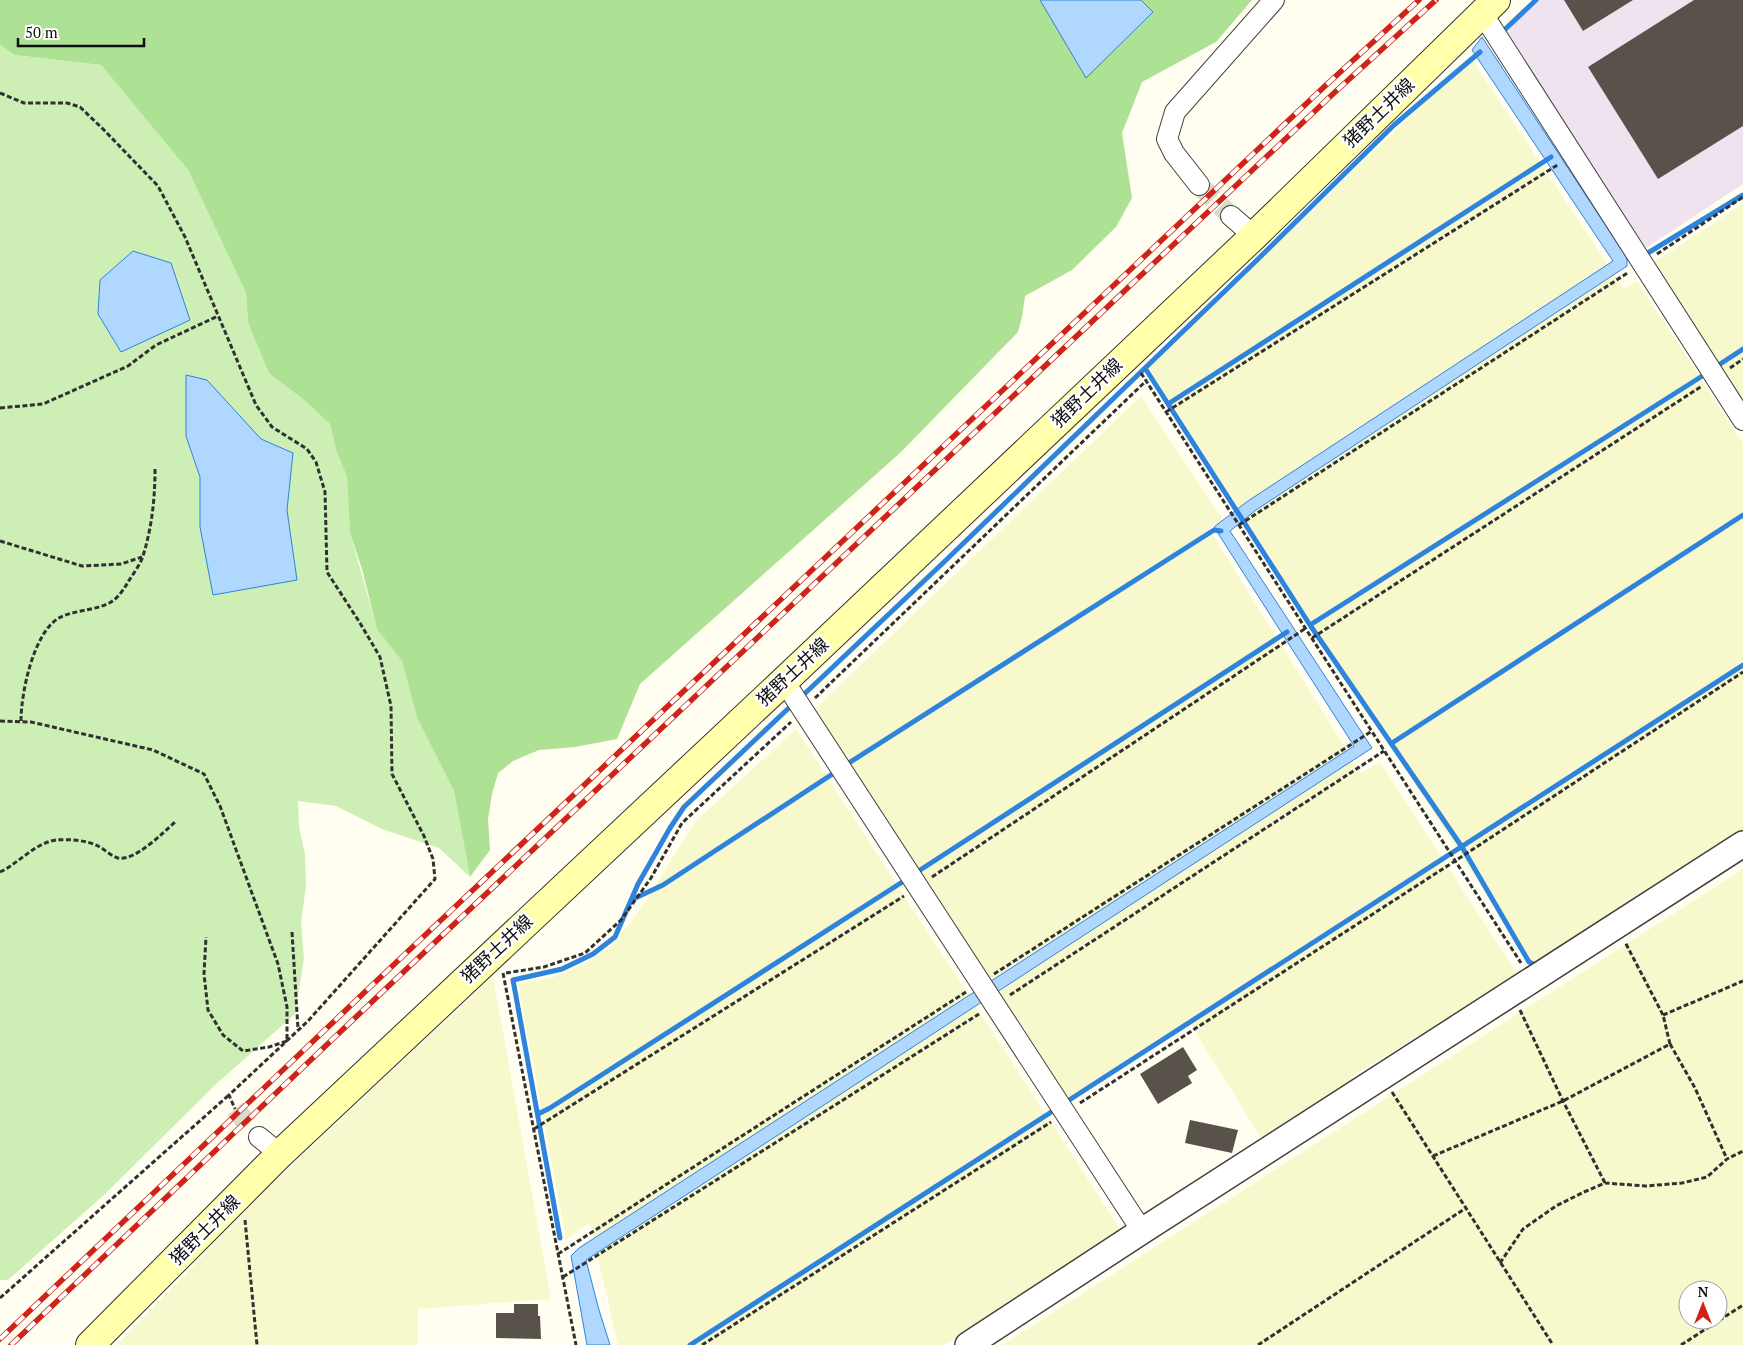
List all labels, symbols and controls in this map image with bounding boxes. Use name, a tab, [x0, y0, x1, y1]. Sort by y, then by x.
scale bar	[18, 15, 144, 47]
text: 50 m	[25, 22, 58, 42]
street label: 猪野土井線	[1338, 72, 1419, 152]
street label: 猪野土井線	[1046, 352, 1127, 432]
street label: 猪野土井線	[751, 632, 833, 711]
street label: 猪野土井線	[455, 909, 537, 988]
street label: 猪野土井線	[164, 1189, 245, 1270]
north arrow	[1678, 1280, 1728, 1330]
text: N	[1698, 1282, 1709, 1301]

